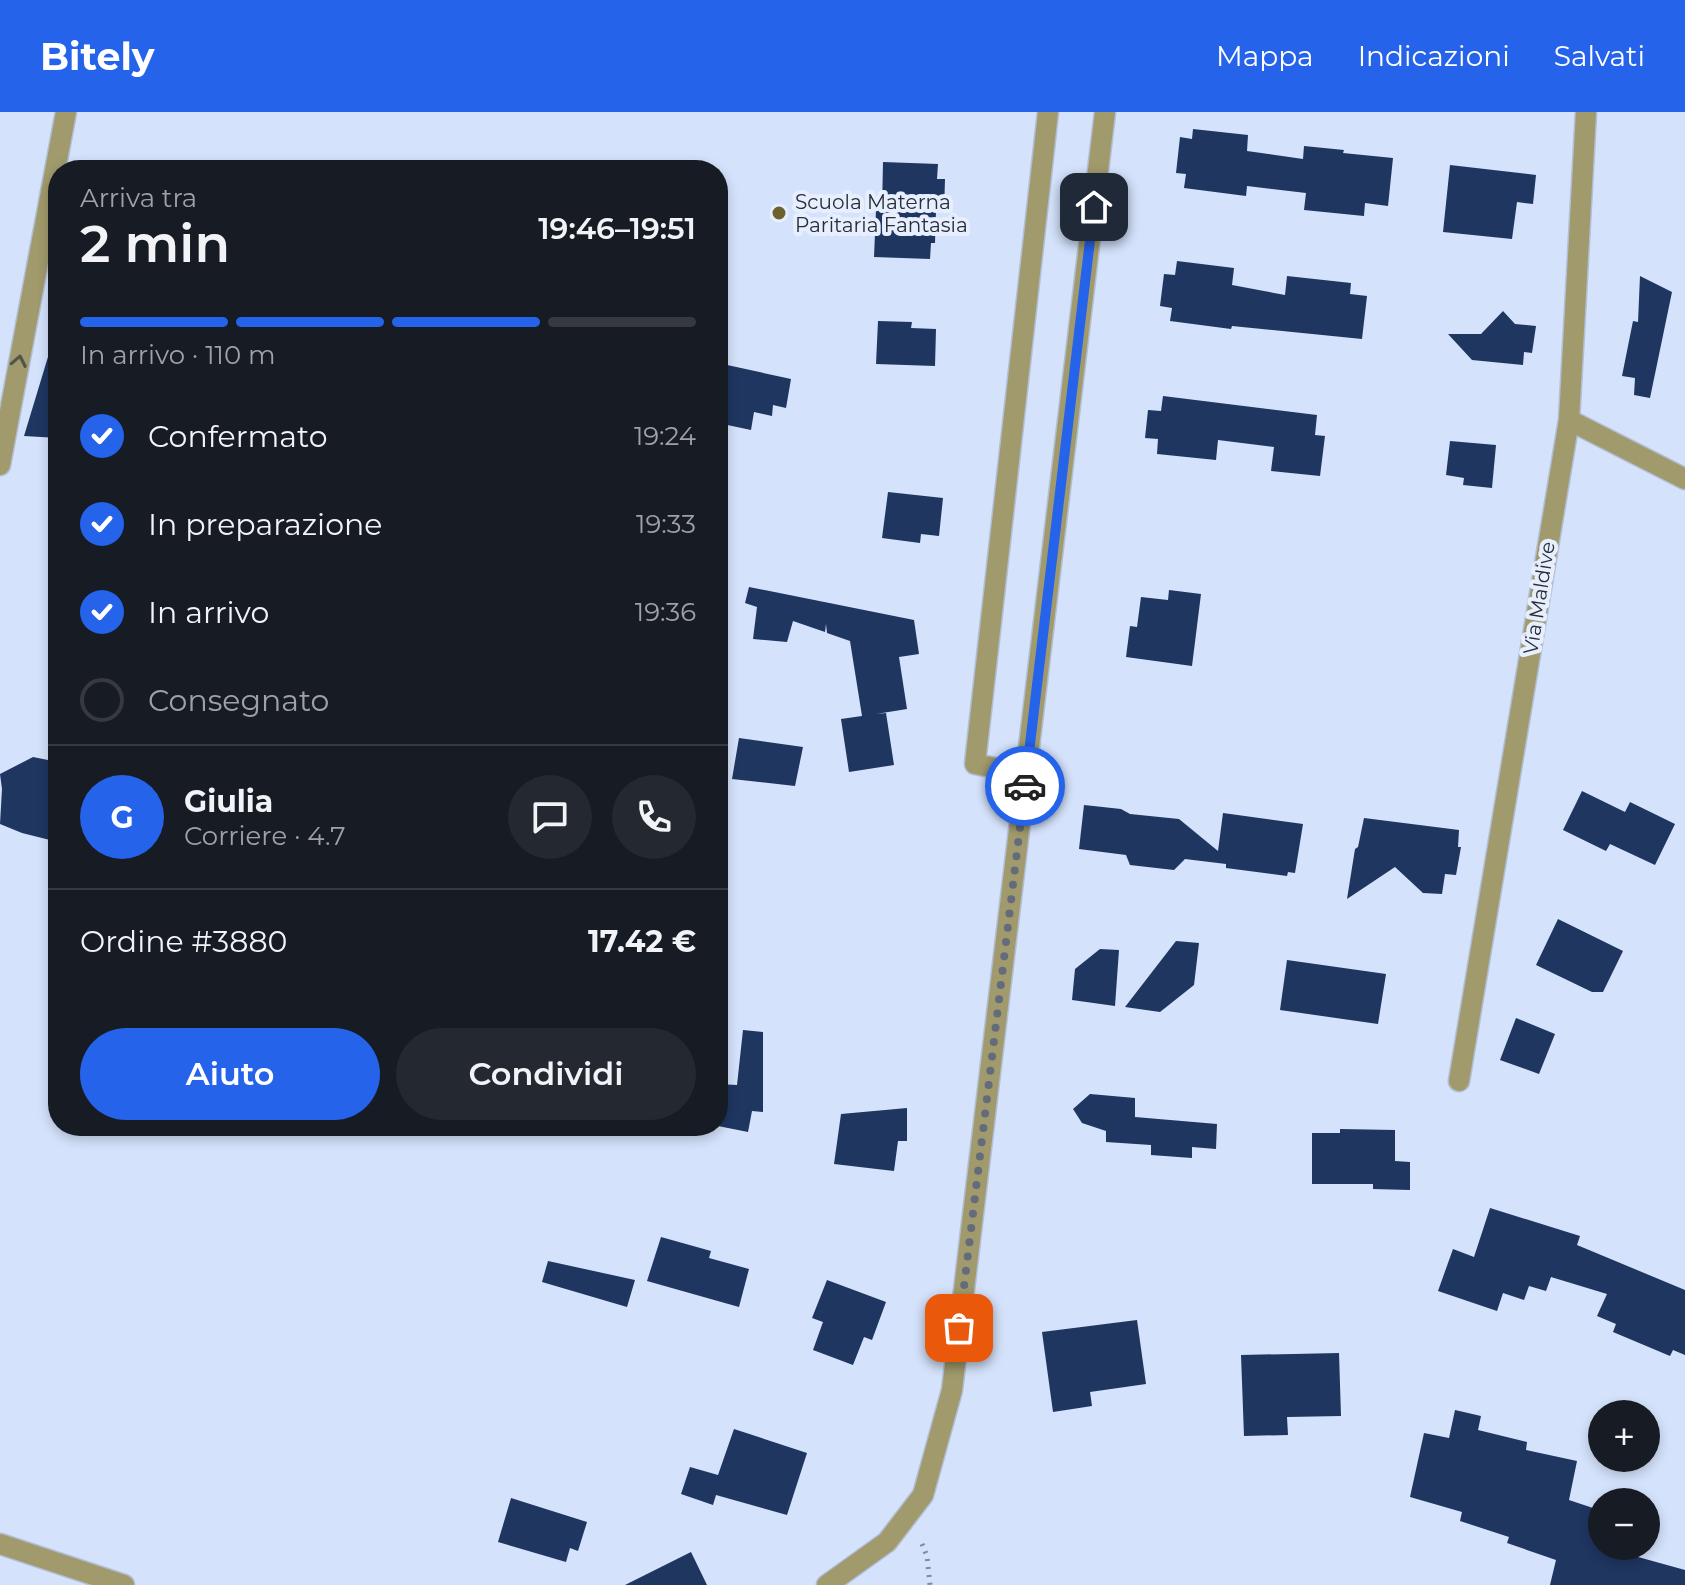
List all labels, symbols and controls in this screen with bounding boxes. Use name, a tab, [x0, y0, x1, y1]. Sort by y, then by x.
text: Bitely	[40, 33, 155, 80]
text: Mappa	[1216, 39, 1314, 73]
text: Indicazioni	[1358, 39, 1510, 73]
text: Salvati	[1554, 39, 1645, 73]
pin	[1060, 173, 1128, 241]
text: Arriva tra	[80, 182, 197, 214]
icon: home	[1072, 185, 1116, 229]
place label: Scuola Materna Paritaria Fantasia	[795, 190, 968, 237]
marker: Scuola Materna Paritaria Fantasia	[770, 204, 788, 222]
text: 19:46–19:51	[538, 210, 696, 247]
text: 2 min	[80, 212, 230, 275]
text: In arrivo · 110 m	[80, 339, 276, 371]
one-way arrow	[10, 354, 27, 367]
icon: check	[80, 414, 124, 458]
text: Confermato	[148, 418, 327, 455]
text: 19:24	[634, 420, 696, 452]
icon: check	[80, 502, 124, 546]
text: In preparazione	[148, 506, 382, 543]
text: 19:33	[636, 508, 696, 540]
street label: Via Maldive	[1518, 540, 1560, 656]
icon: check	[80, 590, 124, 634]
text: In arrivo	[148, 594, 269, 631]
text: 19:36	[635, 596, 696, 628]
text: Consegnato	[148, 682, 329, 719]
courier	[985, 746, 1065, 826]
icon: car	[1003, 764, 1047, 808]
button: chat	[508, 775, 592, 859]
button: phone	[612, 775, 696, 859]
text: Giulia	[184, 783, 273, 820]
text: G	[110, 799, 134, 836]
text: Corriere · 4.7	[184, 820, 345, 852]
text: Ordine #3880	[80, 923, 287, 960]
text: 17.42 €	[588, 923, 696, 960]
button: Aiuto	[80, 1028, 380, 1120]
button: Condividi	[396, 1028, 696, 1120]
pin	[925, 1294, 993, 1362]
icon: bag	[937, 1306, 981, 1350]
map controls	[1588, 1400, 1660, 1560]
button: +	[1588, 1400, 1660, 1472]
button: −	[1588, 1488, 1660, 1560]

